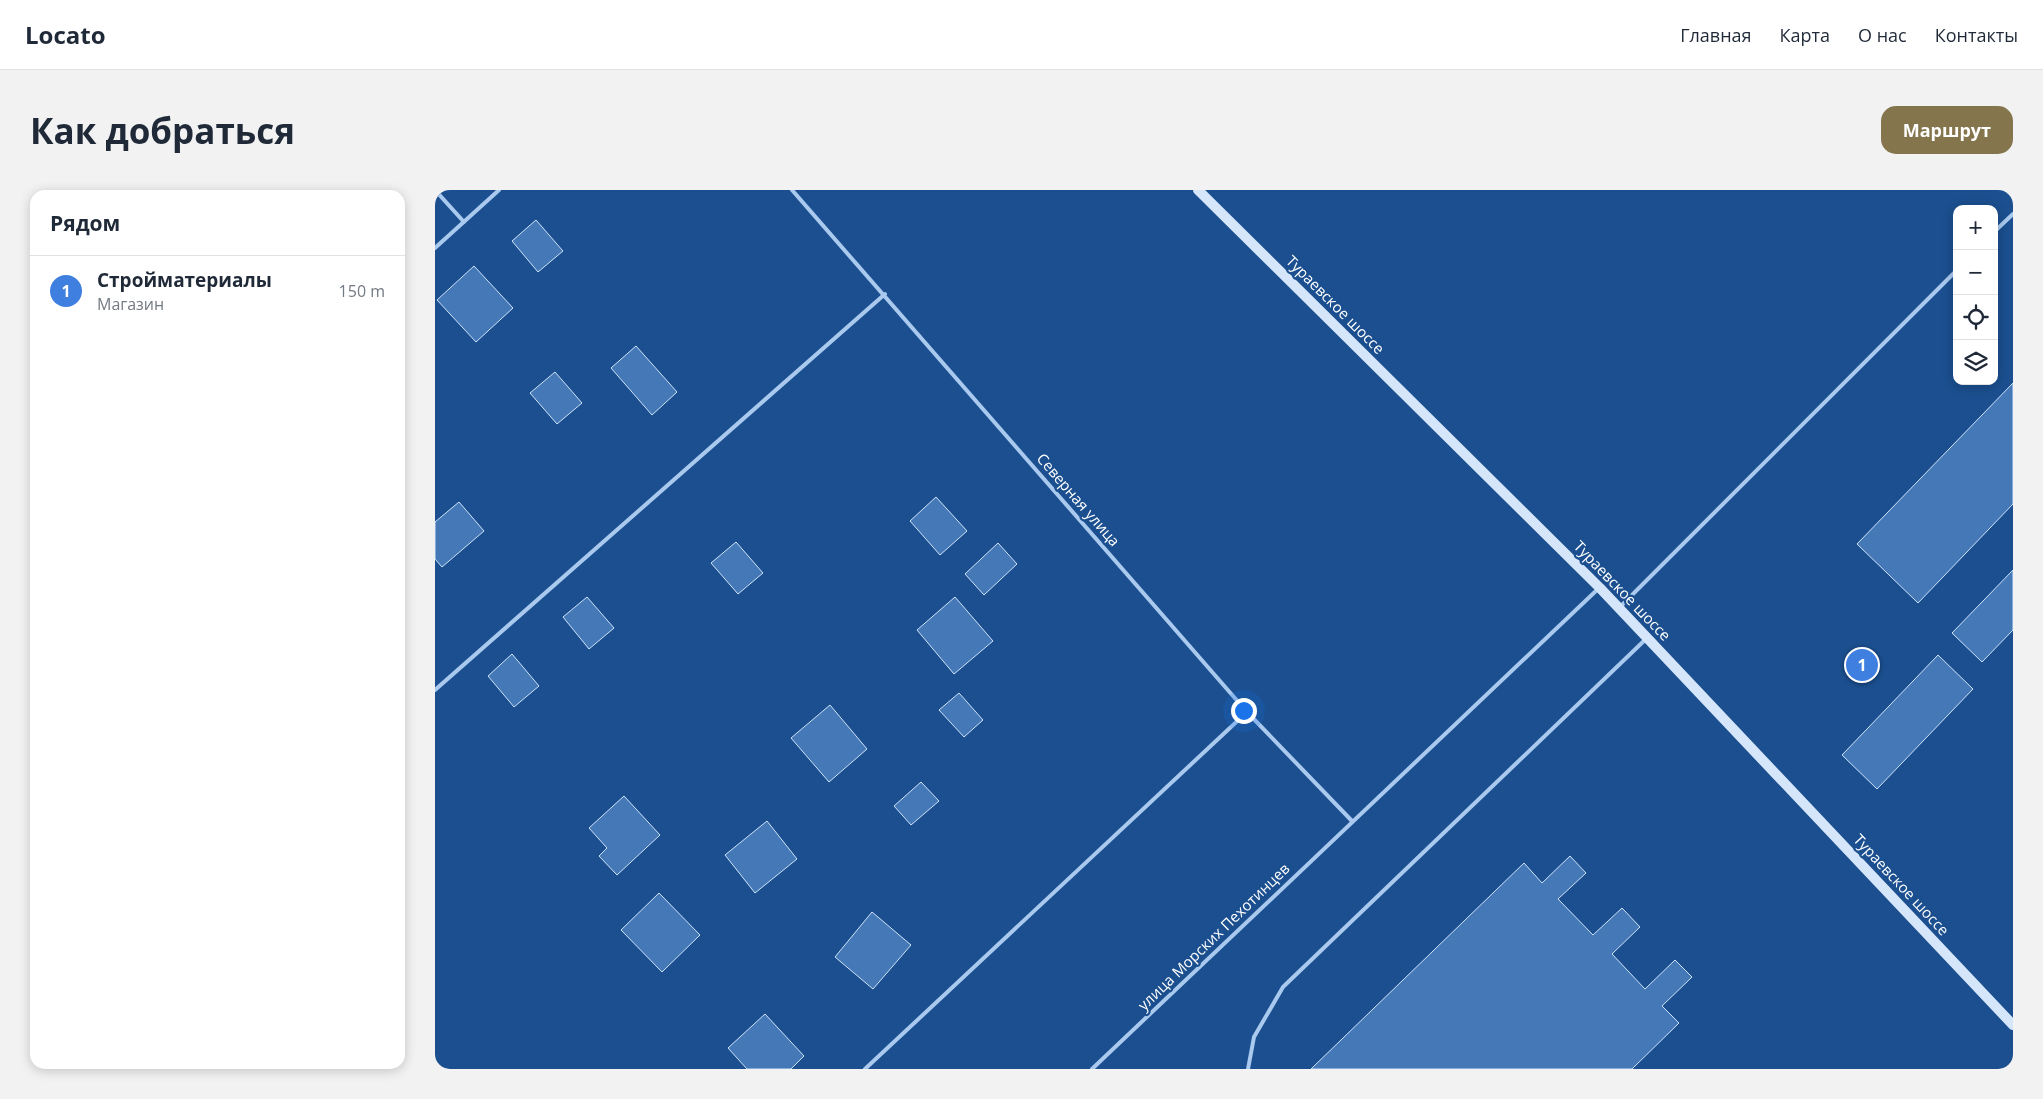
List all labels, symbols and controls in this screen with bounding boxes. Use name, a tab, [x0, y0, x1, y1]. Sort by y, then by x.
text: Locato	[25, 18, 106, 51]
text: Главная	[1680, 23, 1752, 47]
text: Карта	[1780, 23, 1830, 47]
text: О нас	[1858, 23, 1907, 47]
text: Контакты	[1935, 23, 2018, 47]
button: Маршрут	[1881, 106, 2013, 154]
text: Как добраться	[30, 107, 295, 154]
map controls	[1953, 205, 1998, 385]
button: +	[1953, 205, 1998, 250]
text: Рядом	[50, 209, 120, 237]
button: −	[1953, 250, 1998, 295]
street label: Тураевское шоссе	[1282, 251, 1389, 358]
text: Стройматериалы	[97, 267, 272, 293]
text: 1	[61, 280, 71, 302]
text: 150 m	[339, 280, 385, 302]
text: Магазин	[97, 293, 164, 315]
button: locate	[1953, 295, 1998, 340]
button: layers	[1953, 340, 1998, 385]
street label: Северная улица	[1033, 448, 1125, 550]
street label: Тураевское шоссе	[1570, 536, 1676, 645]
pin: 1	[1846, 646, 1878, 684]
your location	[1231, 698, 1257, 724]
street label: Тураевское шоссе	[1849, 829, 1954, 939]
street label: улица Морских Пехотинцев	[1133, 858, 1294, 1014]

